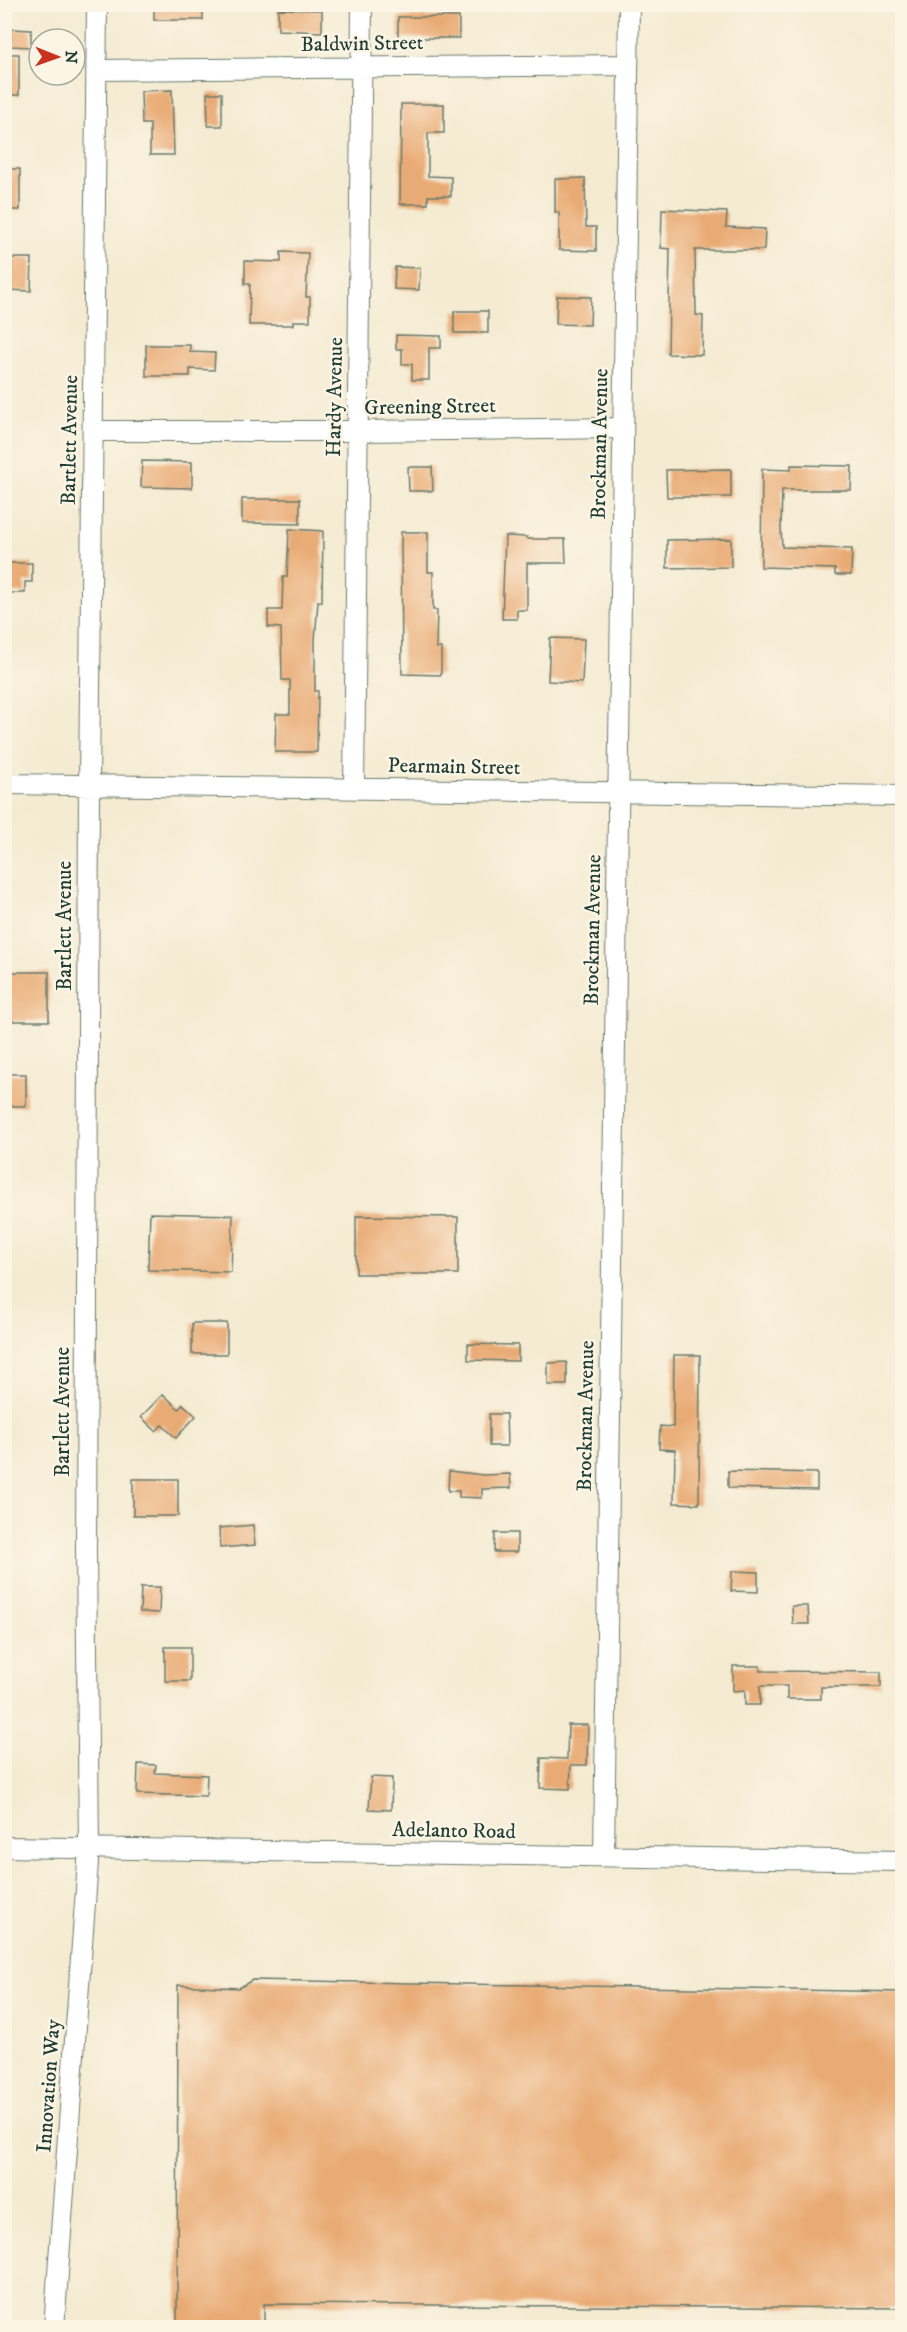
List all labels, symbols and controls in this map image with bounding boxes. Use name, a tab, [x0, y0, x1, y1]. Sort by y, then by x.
north arrow	[27, 27, 87, 87]
street label: Baldwin Street	[300, 30, 424, 58]
text: N	[61, 51, 81, 64]
street label: Hardy Avenue	[321, 337, 349, 457]
street label: Brockman Avenue	[586, 368, 614, 520]
street label: Bartlett Avenue	[56, 374, 84, 505]
street label: Greening Street	[364, 393, 496, 421]
street label: Pearmain Street	[387, 753, 521, 781]
street label: Brockman Avenue	[579, 854, 607, 1006]
street label: Bartlett Avenue	[52, 861, 78, 991]
street label: Brockman Avenue	[572, 1340, 600, 1492]
street label: Bartlett Avenue	[50, 1347, 76, 1477]
street label: Adelanto Road	[392, 1817, 516, 1845]
street label: Innovation Way	[31, 2018, 67, 2154]

